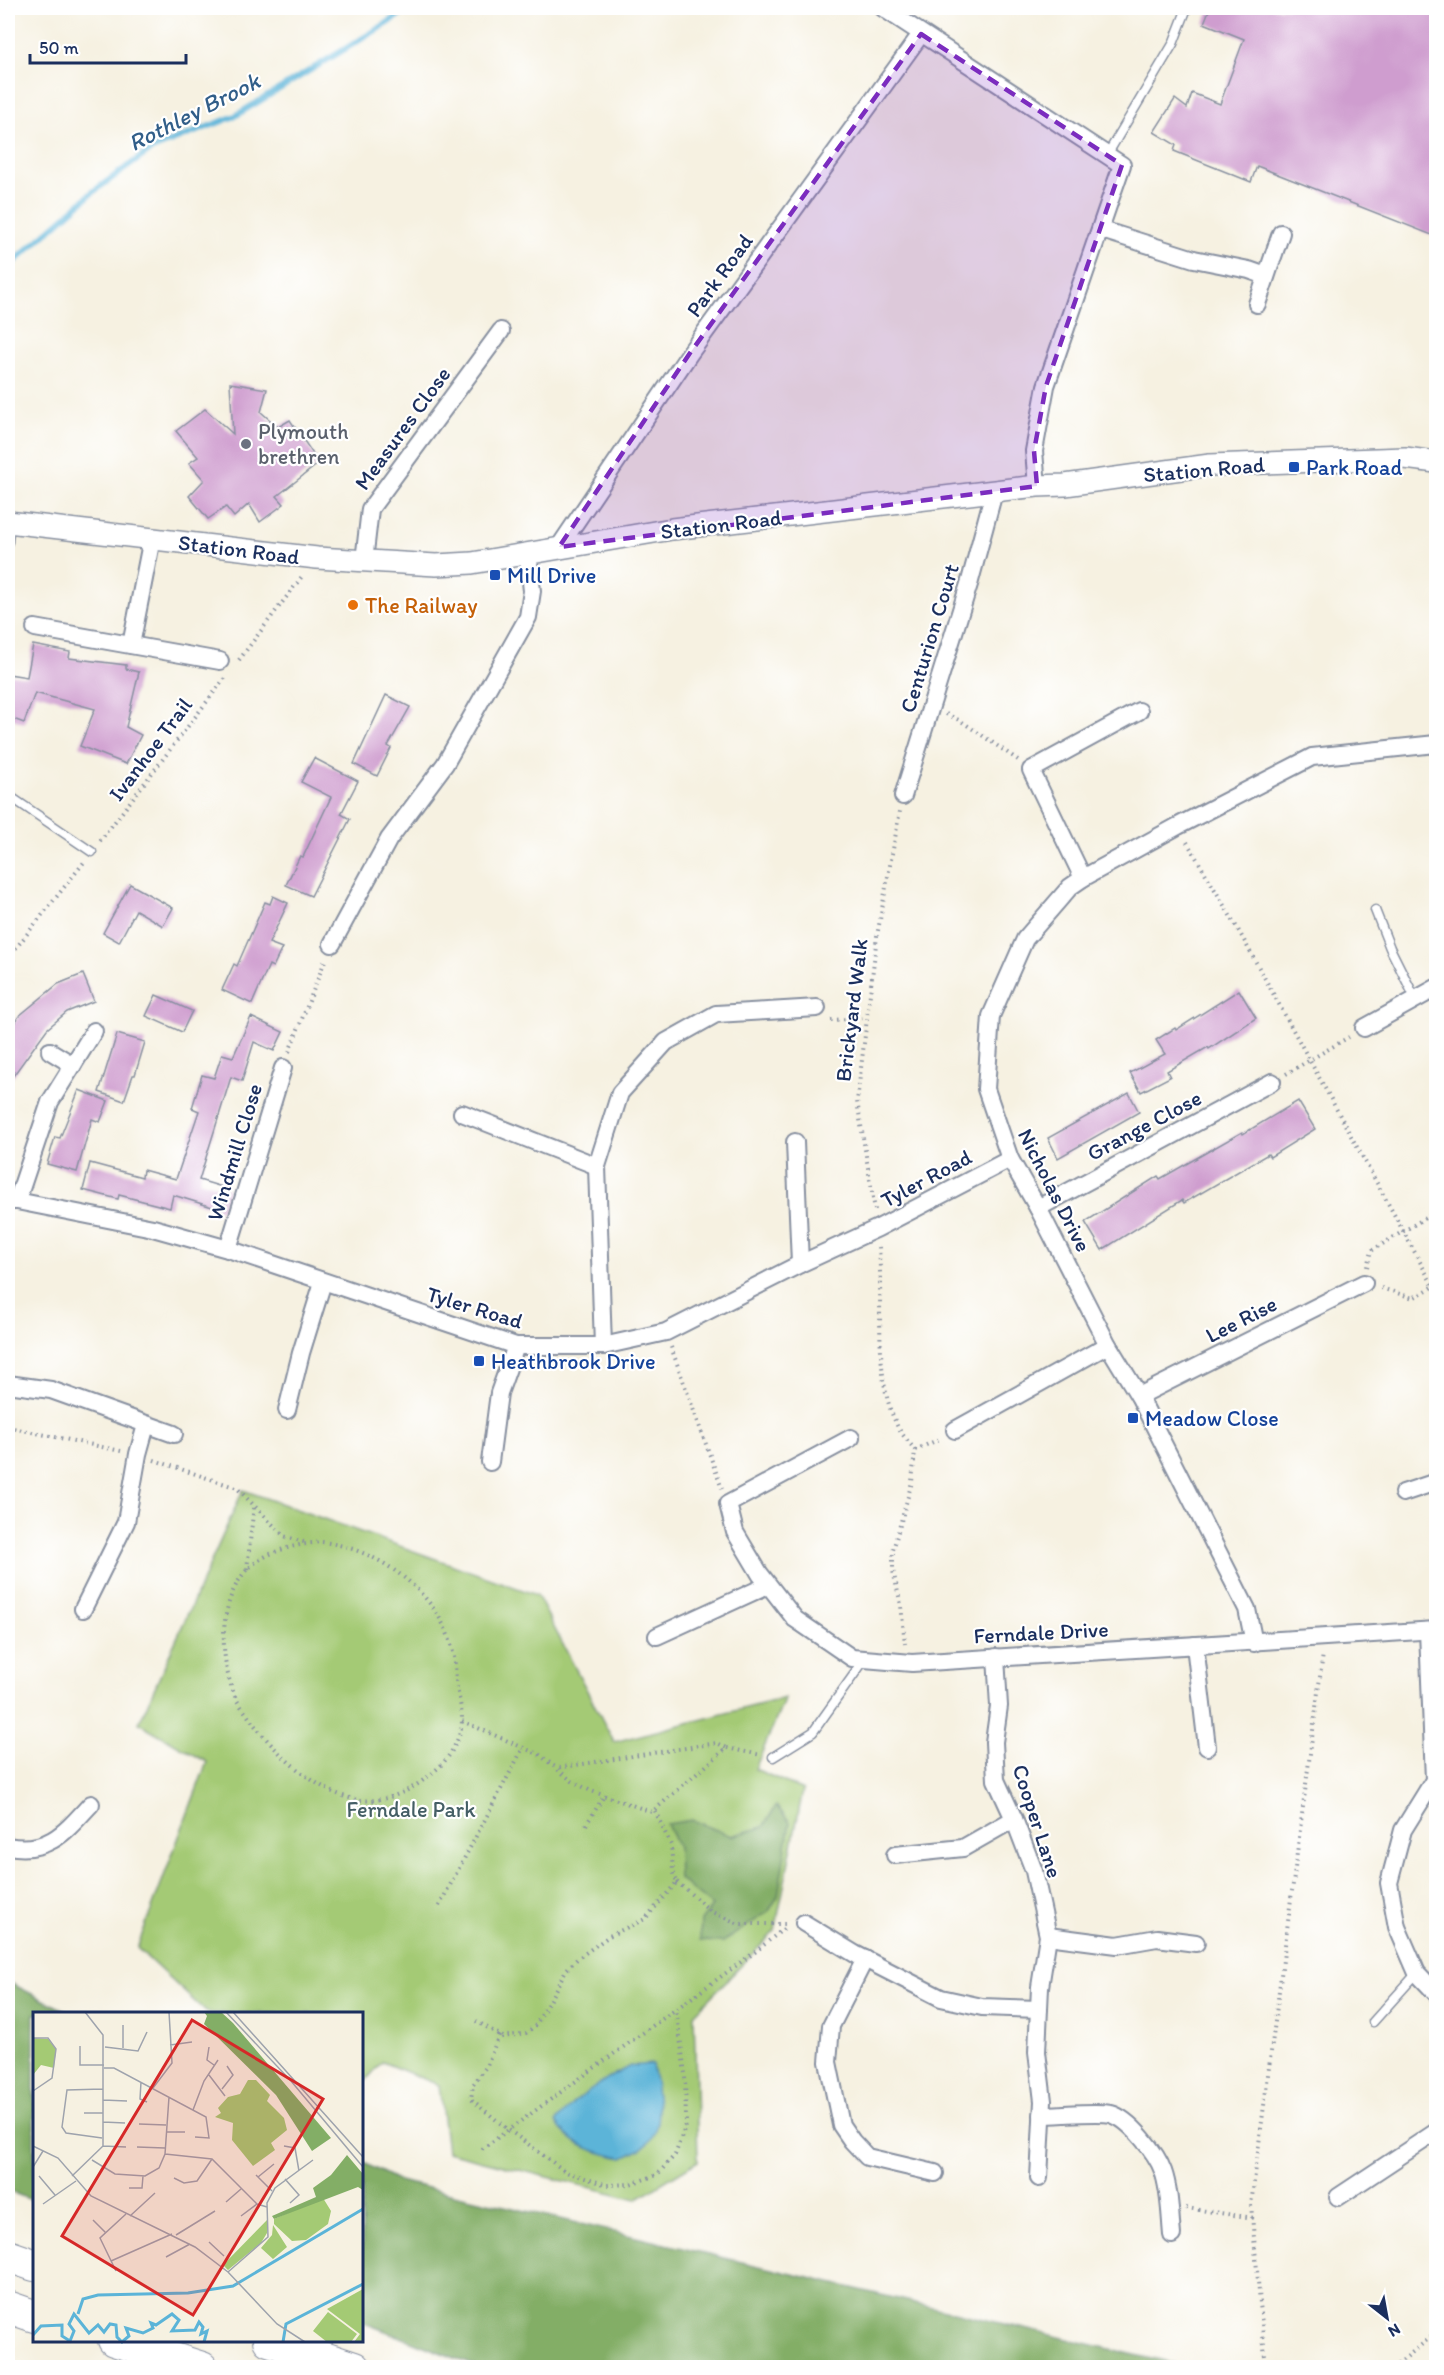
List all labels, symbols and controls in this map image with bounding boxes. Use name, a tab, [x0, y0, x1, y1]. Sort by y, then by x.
scale bar	[30, 27, 186, 65]
text: 50 m	[39, 37, 79, 59]
water label: Rothley Brook	[123, 65, 266, 157]
street label: Park Road	[680, 228, 759, 322]
street label: Measures Close	[349, 361, 456, 495]
place label: Plymouth brethren	[258, 418, 348, 470]
marker: Plymouth brethren	[239, 437, 253, 451]
street label: Station Road	[1142, 451, 1266, 488]
place label: Park Road	[1306, 454, 1402, 481]
marker: Park Road	[1287, 460, 1301, 474]
street label: Station Road	[659, 504, 783, 545]
street label: Station Road	[177, 529, 301, 570]
street label: Centurion Court	[894, 560, 965, 716]
place label: Mill Drive	[507, 562, 596, 589]
marker: Mill Drive	[488, 568, 502, 582]
place label: The Railway	[365, 592, 478, 619]
marker: The Railway	[346, 598, 360, 612]
street label: Ivanhoe Trail	[103, 692, 198, 806]
street label: Brickyard Walk	[829, 937, 874, 1083]
street label: Windmill Close	[201, 1080, 268, 1224]
street label: Grange Close	[1082, 1084, 1206, 1167]
street label: Nicholas Drive	[1012, 1124, 1097, 1256]
street label: Tyler Road	[876, 1143, 976, 1214]
street label: Tyler Road	[423, 1280, 526, 1335]
street label: Lee Rise	[1201, 1290, 1281, 1349]
place label: Heathbrook Drive	[491, 1348, 656, 1375]
marker: Heathbrook Drive	[472, 1354, 486, 1368]
place label: Meadow Close	[1145, 1405, 1279, 1432]
marker: Meadow Close	[1126, 1411, 1140, 1425]
street label: Ferndale Drive	[973, 1615, 1109, 1650]
street label: Cooper Lane	[1007, 1761, 1069, 1881]
park label: Ferndale Park	[346, 1796, 476, 1823]
inset map	[33, 2012, 363, 2342]
north arrow	[1357, 2288, 1417, 2348]
text: N	[1385, 2320, 1404, 2341]

